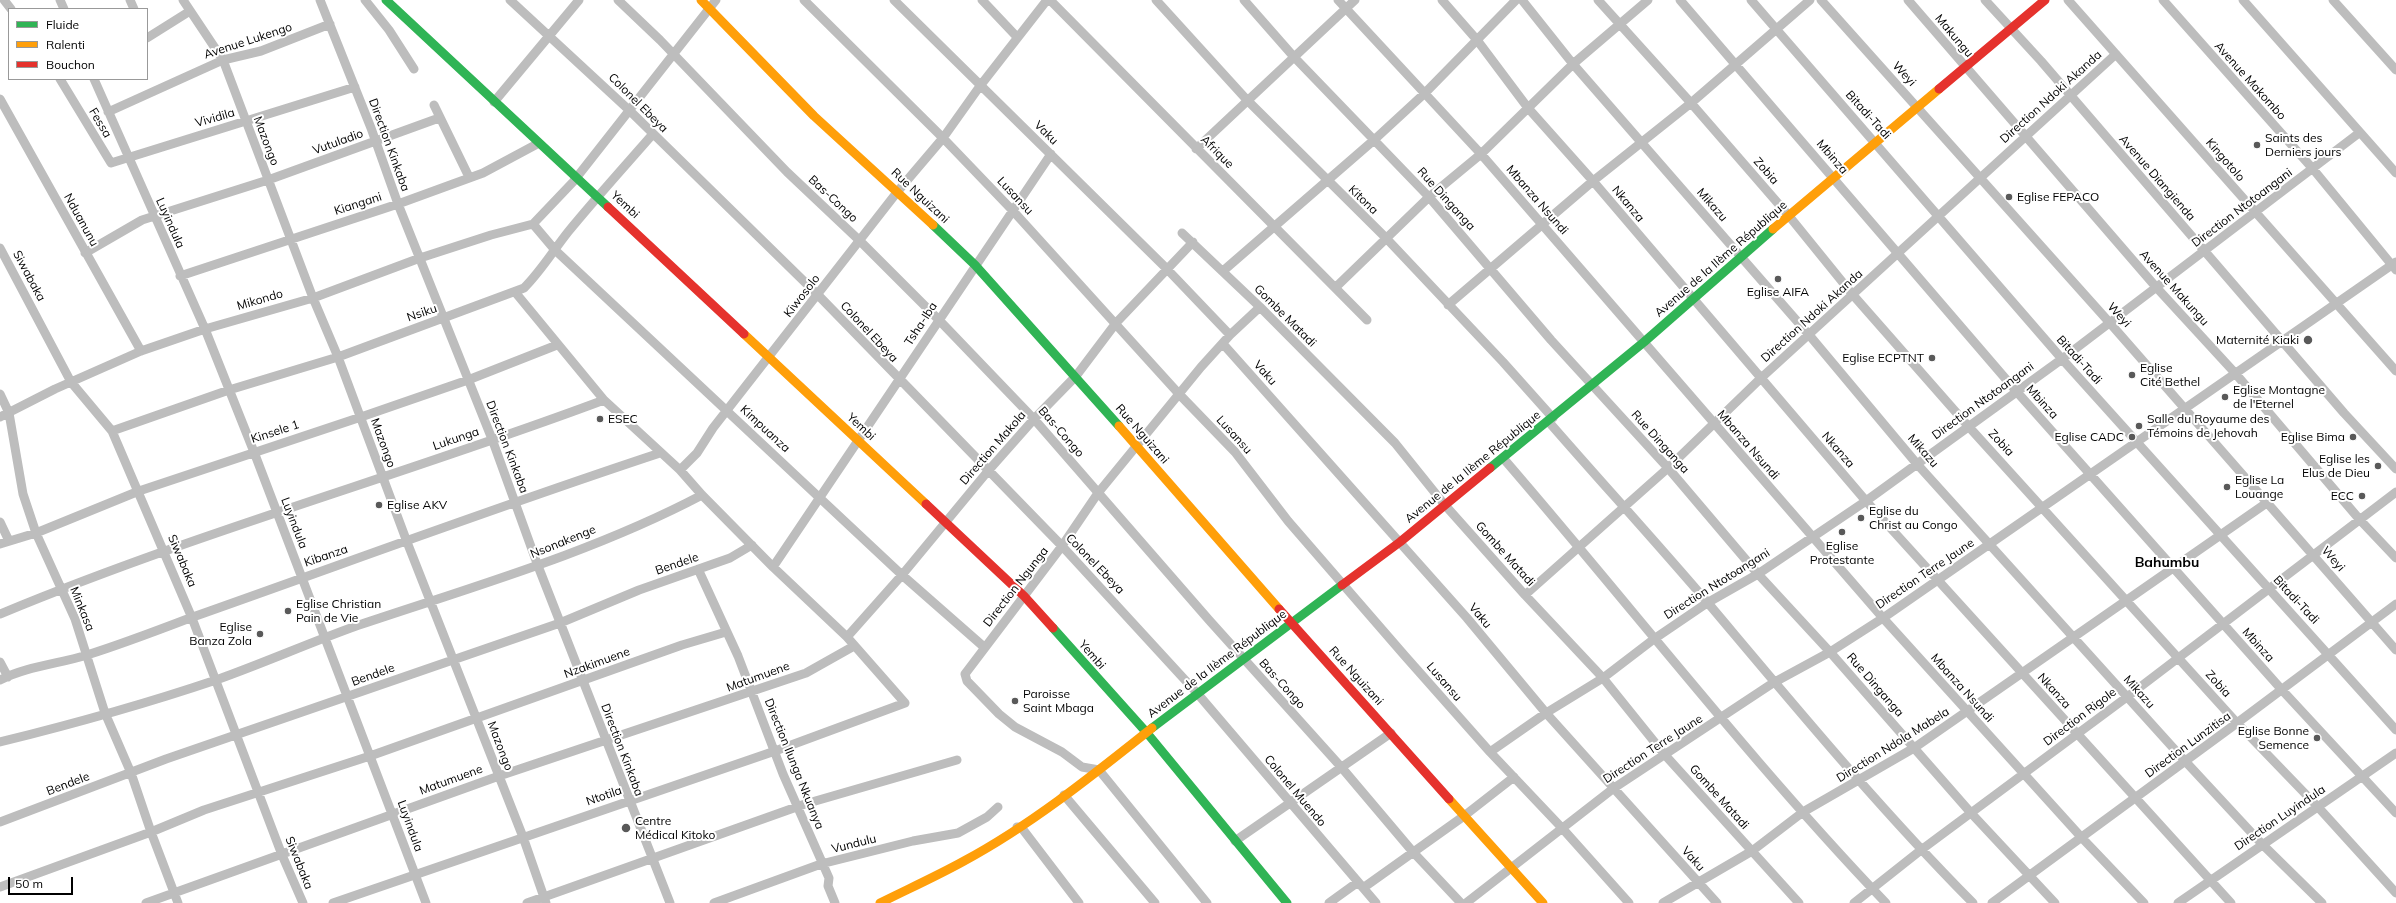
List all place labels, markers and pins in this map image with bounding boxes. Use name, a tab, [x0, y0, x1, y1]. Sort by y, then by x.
place label: Saints des Derniers jours	[2265, 131, 2342, 159]
marker: Saints des Derniers jours	[2252, 140, 2262, 150]
place label: Eglise FEPACO	[2017, 190, 2099, 204]
marker: Eglise FEPACO	[2004, 192, 2014, 202]
marker: Eglise AIFA	[1773, 274, 1783, 284]
place label: Eglise AIFA	[1747, 285, 1809, 299]
place label: Maternité Kiaki	[2216, 333, 2299, 347]
marker: Maternité Kiaki	[2302, 334, 2314, 346]
place label: Eglise ECPTNT	[1842, 351, 1924, 365]
marker: Eglise ECPTNT	[1927, 353, 1937, 363]
place label: Eglise Cité Bethel	[2140, 361, 2200, 389]
marker: Eglise Cité Bethel	[2127, 370, 2137, 380]
place label: Eglise Montagne de l'Eternel	[2233, 383, 2325, 411]
marker: Eglise Montagne de l'Eternel	[2220, 392, 2230, 402]
place label: ESEC	[608, 412, 638, 426]
place label: Salle du Royaume des Témoins de Jehovah	[2147, 412, 2269, 440]
marker: ESEC	[595, 414, 605, 424]
marker: Salle du Royaume des Témoins de Jehovah	[2134, 421, 2144, 431]
place label: Eglise CADC	[2054, 430, 2124, 444]
place label: Eglise Bima	[2281, 430, 2345, 444]
marker: Eglise CADC	[2127, 432, 2137, 442]
marker: Eglise Bima	[2348, 432, 2358, 442]
place label: Eglise les Elus de Dieu	[2302, 452, 2370, 480]
marker: Eglise les Elus de Dieu	[2373, 461, 2383, 471]
place label: Eglise La Louange	[2235, 473, 2284, 501]
marker: Eglise La Louange	[2222, 482, 2232, 492]
place label: ECC	[2331, 489, 2354, 503]
marker: ECC	[2357, 491, 2367, 501]
place label: Eglise AKV	[387, 498, 447, 512]
marker: Eglise AKV	[374, 500, 384, 510]
place label: Eglise du Christ au Congo	[1869, 504, 1958, 532]
marker: Eglise du Christ au Congo	[1856, 513, 1866, 523]
marker: Eglise Protestante	[1837, 527, 1847, 537]
place label: Eglise Protestante	[1810, 539, 1874, 567]
place label: Eglise Christian Pain de Vie	[296, 597, 381, 625]
marker: Eglise Christian Pain de Vie	[283, 606, 293, 616]
place label: Eglise Banza Zola	[189, 620, 252, 648]
marker: Eglise Banza Zola	[255, 629, 265, 639]
place label: Paroisse Saint Mbaga	[1023, 687, 1094, 715]
marker: Paroisse Saint Mbaga	[1010, 696, 1020, 706]
place label: Eglise Bonne Semence	[2238, 724, 2309, 752]
marker: Eglise Bonne Semence	[2312, 733, 2322, 743]
place label: Centre Médical Kitoko	[635, 814, 715, 842]
marker: Centre Médical Kitoko	[620, 822, 632, 834]

